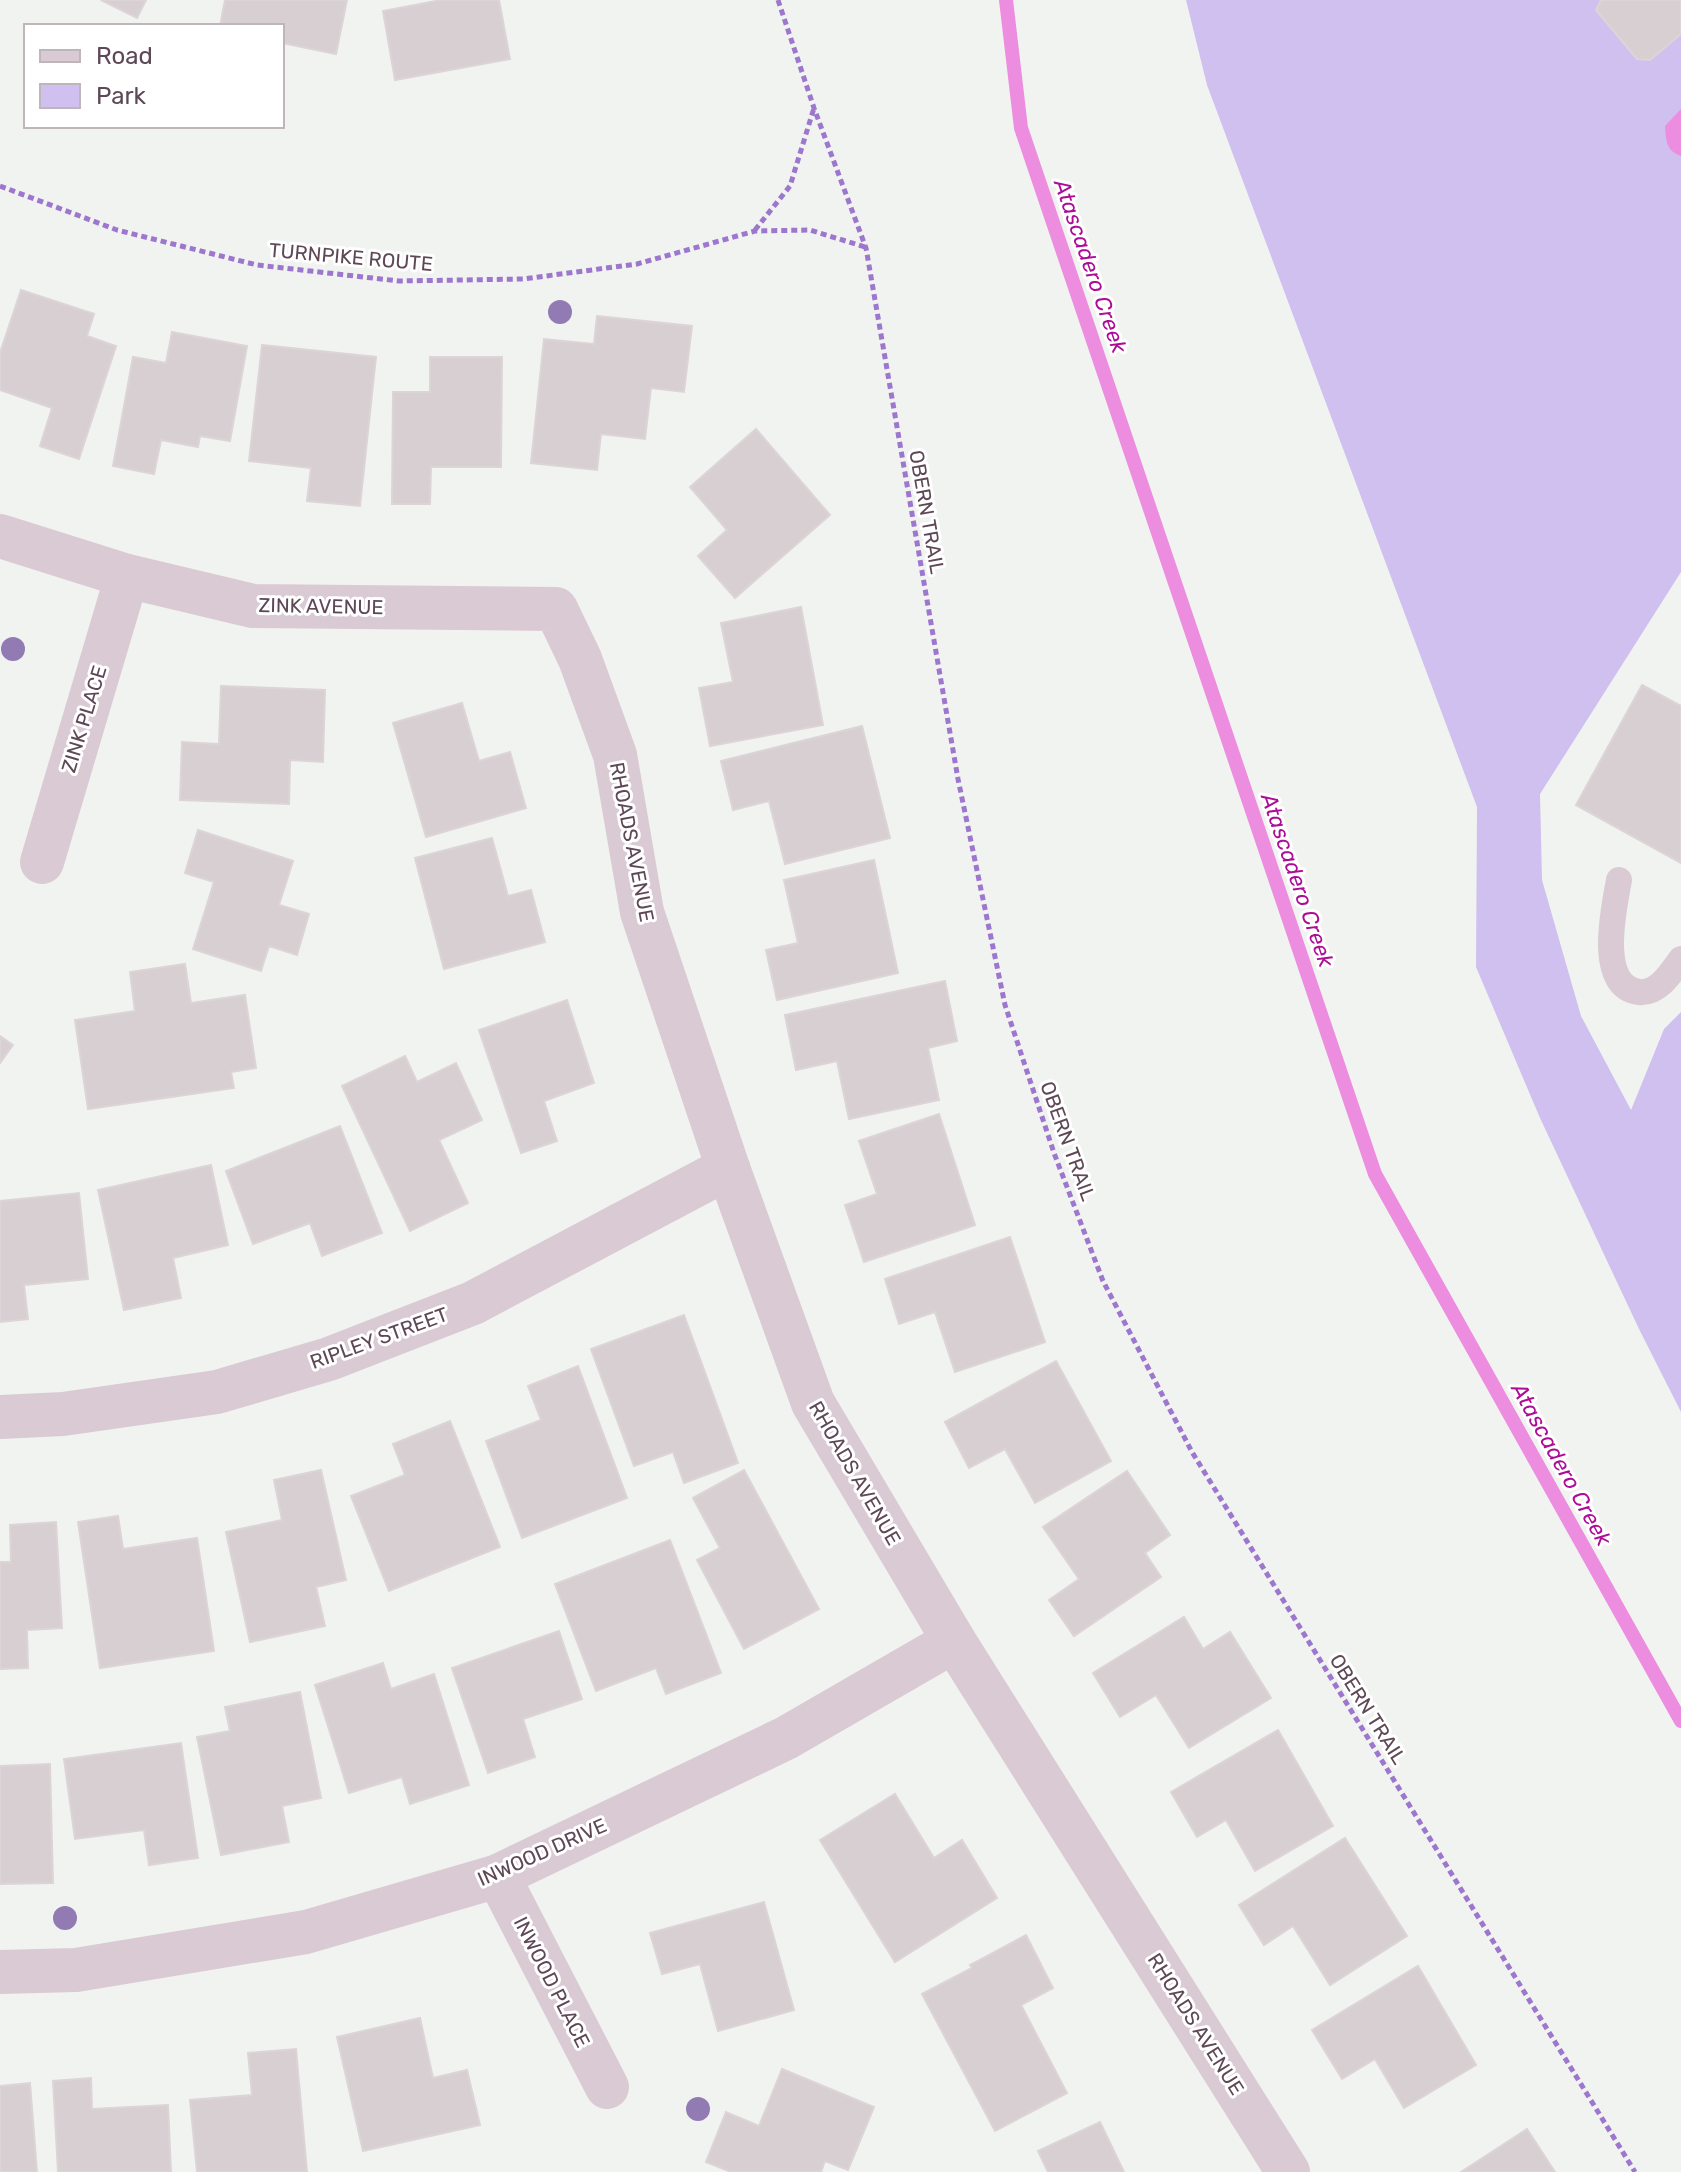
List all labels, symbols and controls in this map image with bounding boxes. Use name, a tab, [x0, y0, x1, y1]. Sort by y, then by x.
legend	[24, 24, 284, 128]
text: Road	[96, 42, 153, 70]
text: Park	[96, 82, 147, 110]
water label: Atascadero Creek	[1048, 175, 1133, 357]
street label: TURNPIKE ROUTE	[268, 238, 434, 276]
street label: OBERN TRAIL	[904, 448, 950, 576]
street label: ZINK AVENUE	[258, 593, 384, 619]
street label: ZINK PLACE	[56, 663, 112, 775]
street label: RHOADS AVENUE	[605, 760, 659, 924]
water label: Atascadero Creek	[1255, 789, 1340, 971]
street label: OBERN TRAIL	[1035, 1078, 1101, 1204]
street label: RIPLEY STREET	[307, 1302, 452, 1374]
water label: Atascadero Creek	[1505, 1377, 1618, 1551]
street label: RHOADS AVENUE	[804, 1397, 906, 1549]
street label: OBERN TRAIL	[1325, 1650, 1411, 1768]
street label: INWOOD DRIVE	[474, 1813, 610, 1891]
street label: INWOOD PLACE	[509, 1913, 595, 2051]
street label: RHOADS AVENUE	[1143, 1949, 1249, 2099]

